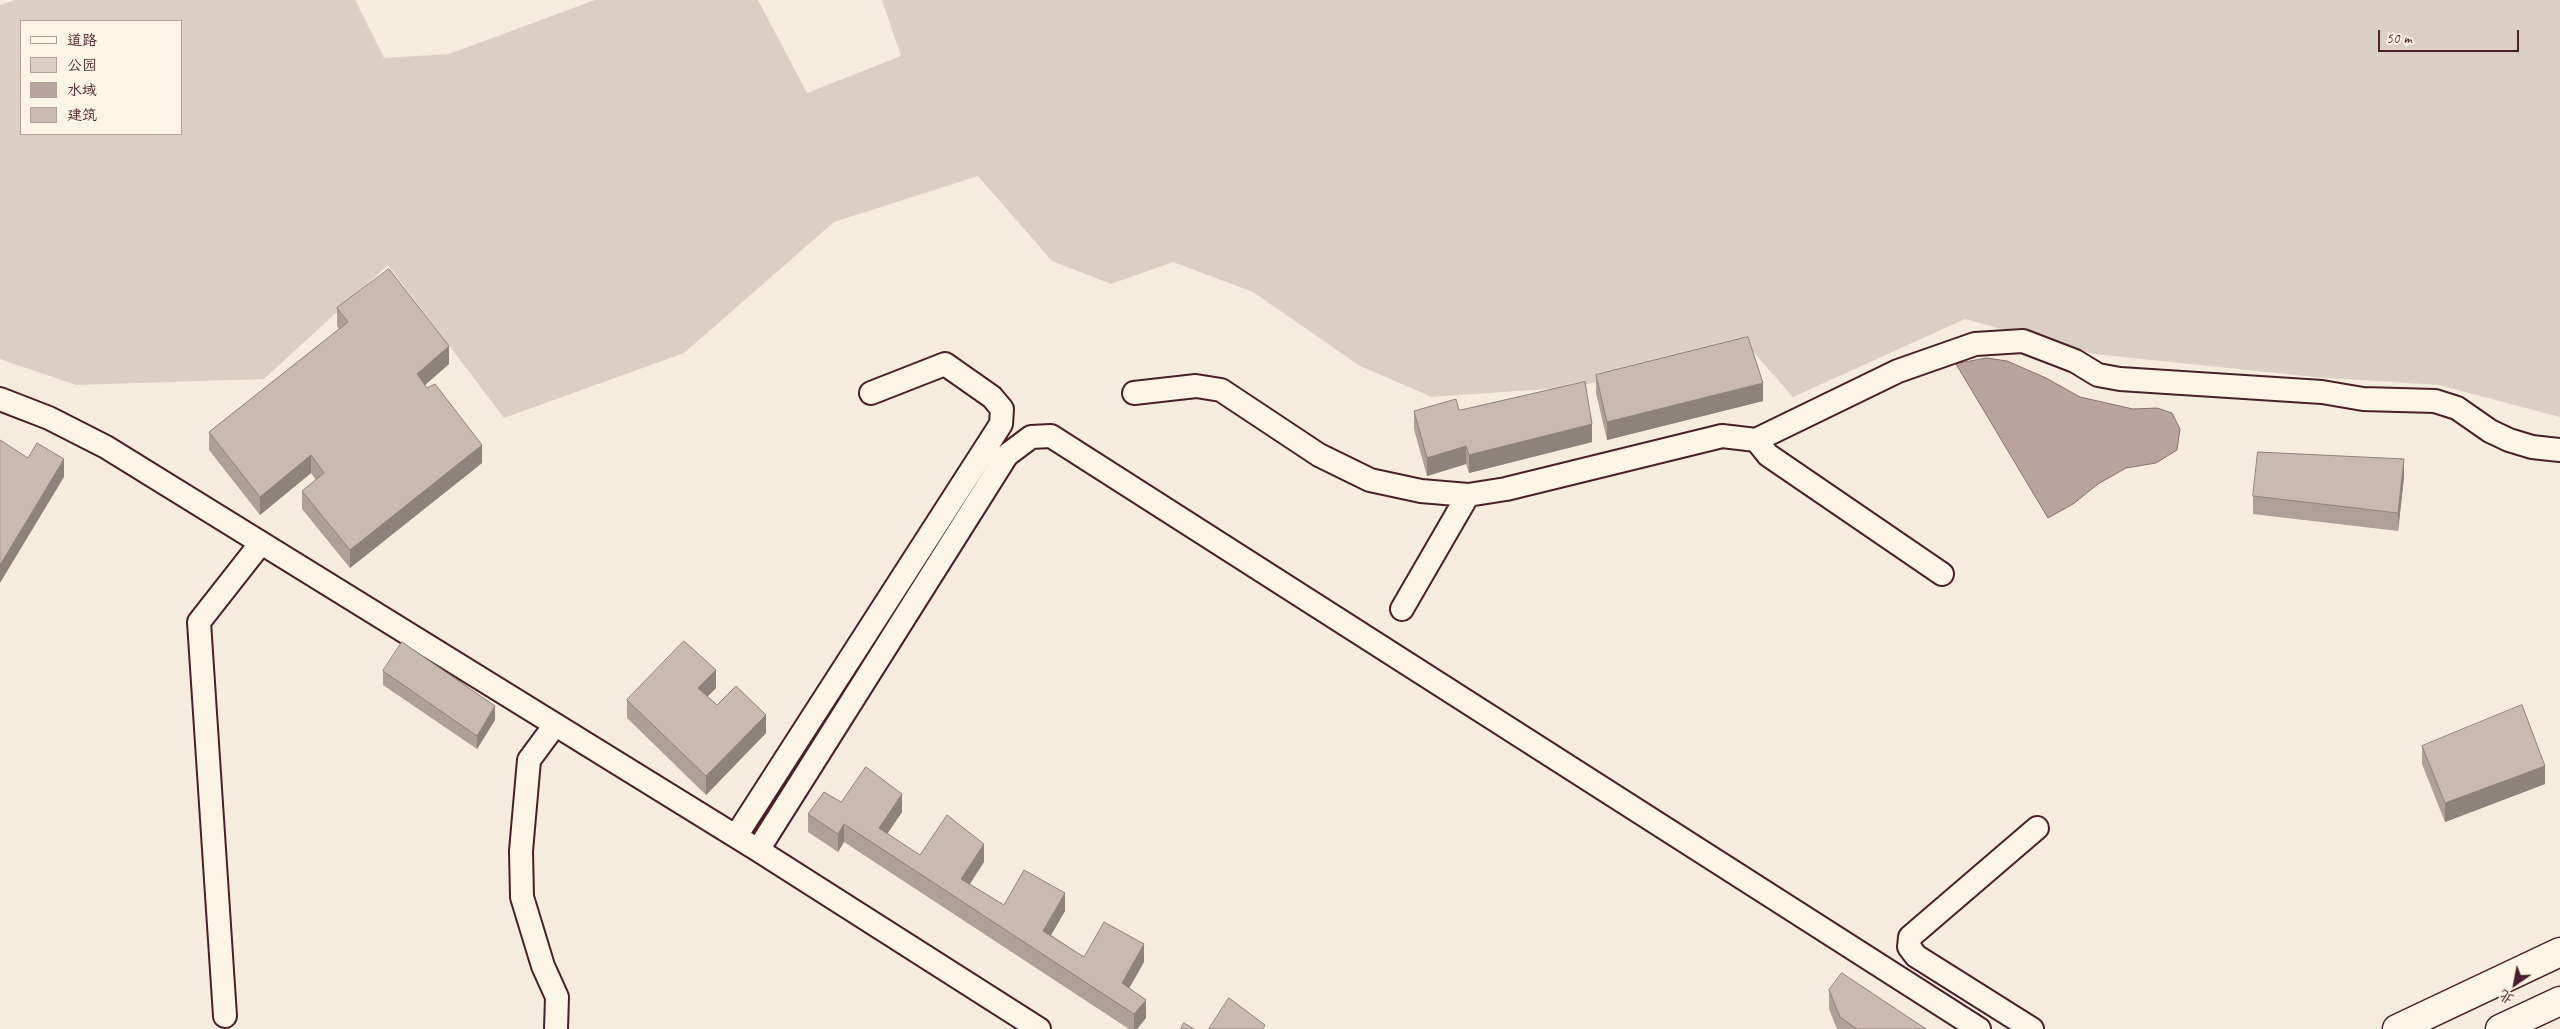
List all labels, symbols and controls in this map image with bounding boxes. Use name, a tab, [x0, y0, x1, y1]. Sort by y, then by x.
legend	[20, 20, 182, 135]
scale bar	[2380, 20, 2521, 52]
text: 50 m	[2386, 29, 2412, 48]
text: 道路	[67, 31, 97, 50]
text: 公园	[67, 56, 97, 75]
text: 水域	[67, 81, 97, 100]
text: 建筑	[67, 106, 97, 125]
north arrow	[2490, 959, 2540, 1009]
text: 北	[2496, 986, 2517, 1008]

